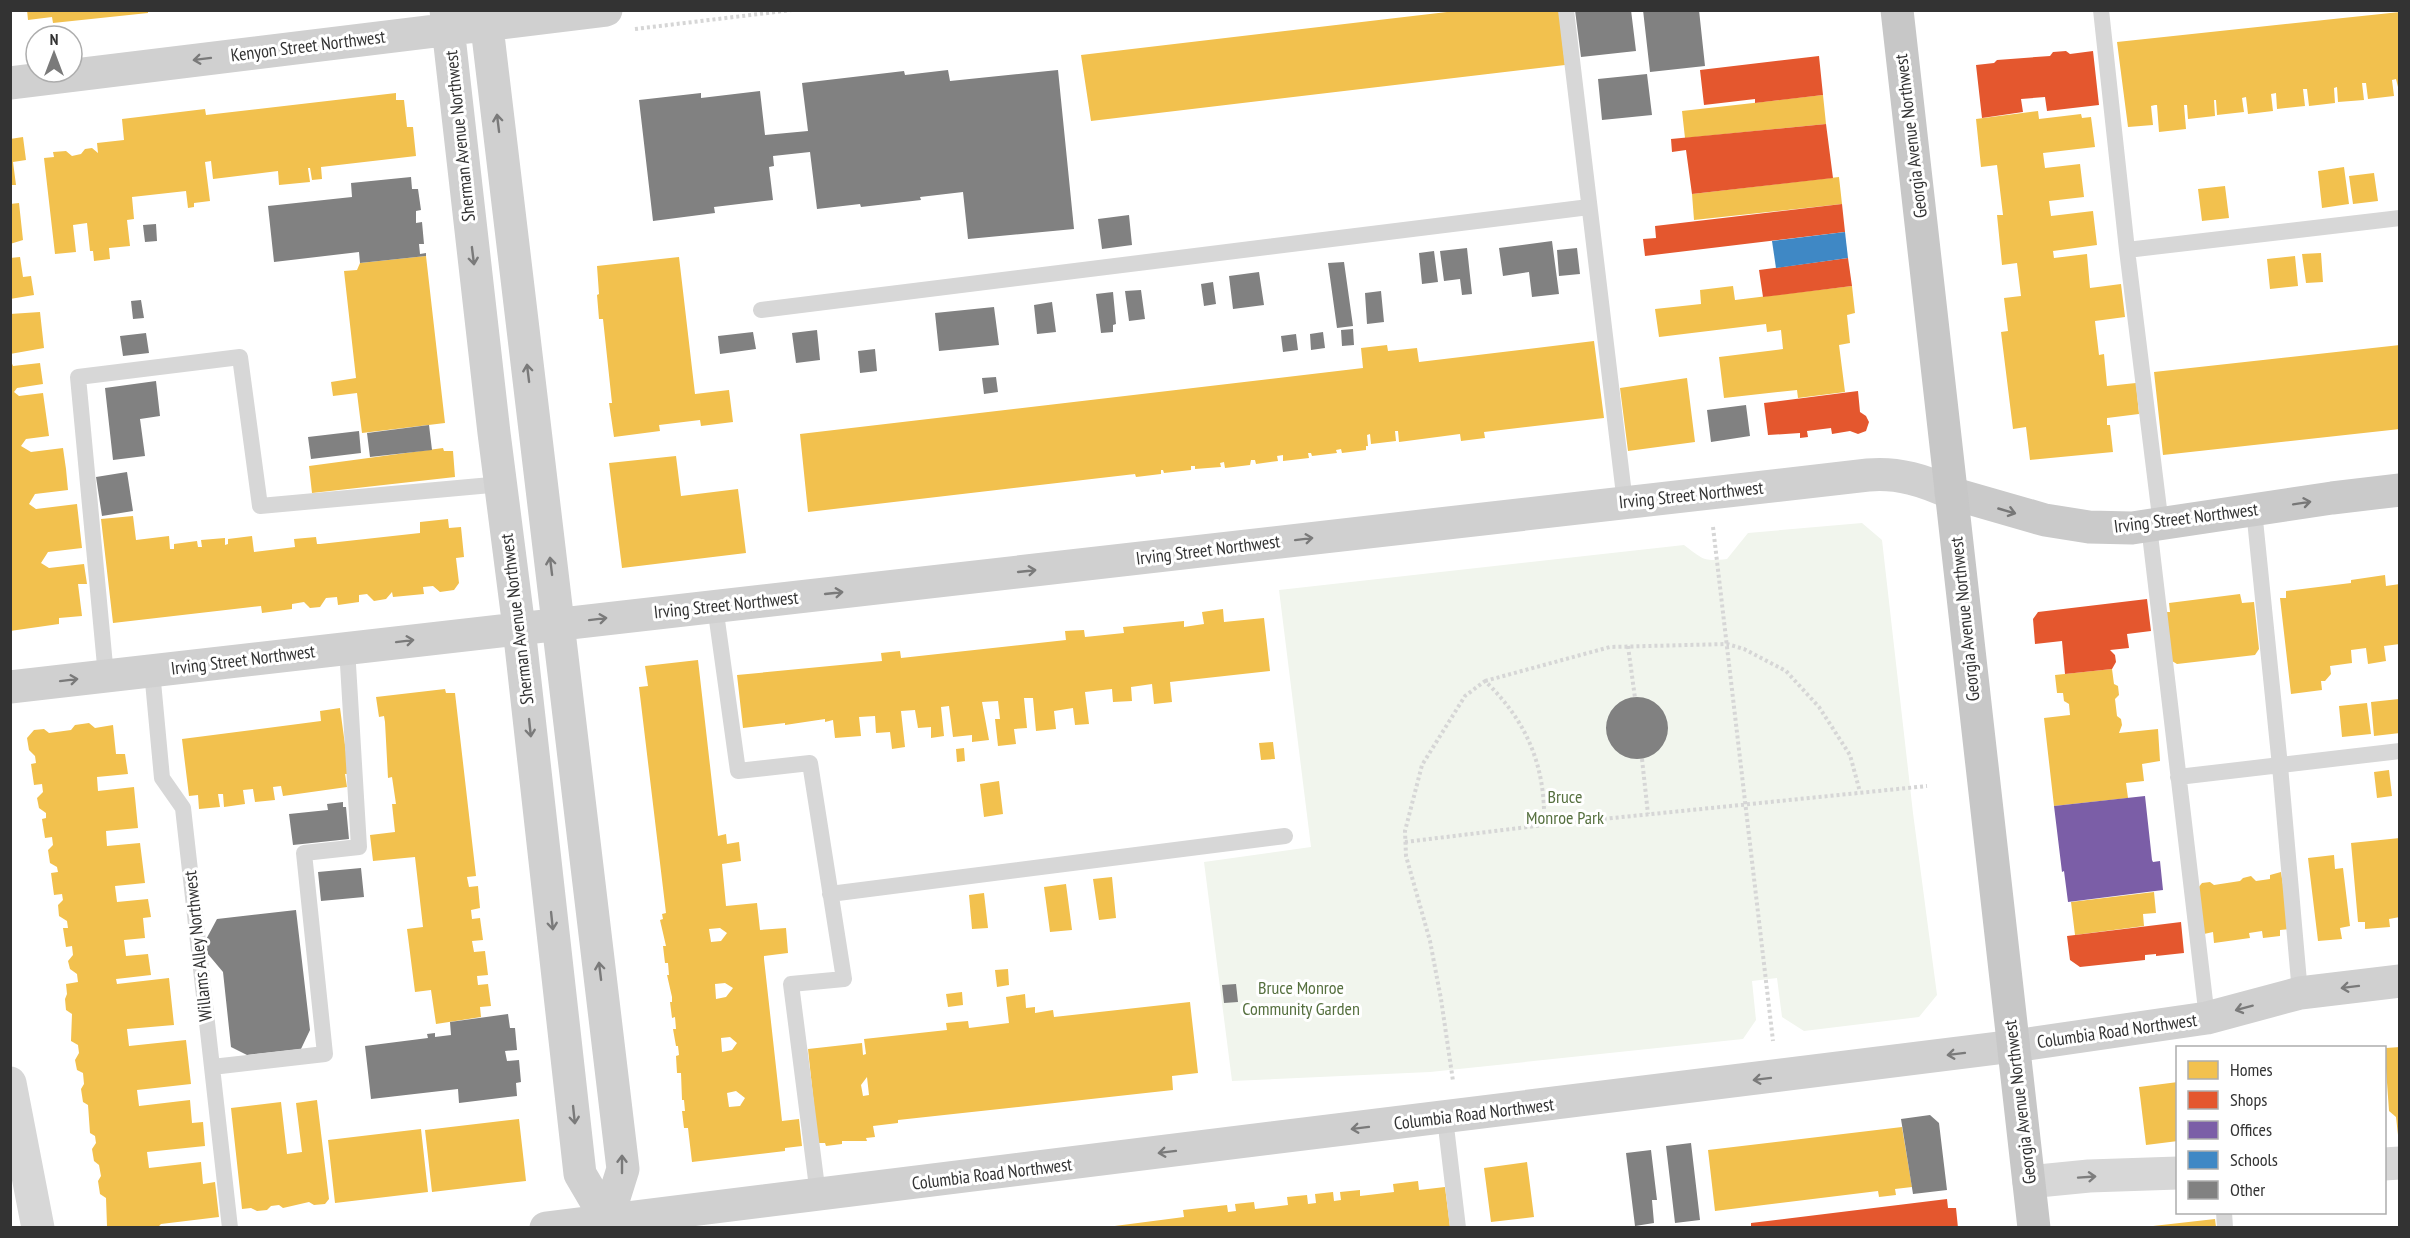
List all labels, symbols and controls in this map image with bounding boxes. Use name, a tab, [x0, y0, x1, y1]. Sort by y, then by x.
north arrow	[24, 24, 84, 84]
street label: Kenyon Street Northwest	[229, 25, 387, 66]
text: N	[50, 29, 58, 49]
street label: Sherman Avenue Northwest	[439, 49, 480, 223]
street label: Georgia Avenue Northwest	[1889, 53, 1932, 219]
one-way arrow	[192, 54, 212, 65]
one-way arrow	[493, 113, 504, 133]
one-way arrow	[468, 246, 479, 266]
one-way arrow	[522, 363, 533, 383]
street label: Irving Street Northwest	[1618, 475, 1764, 514]
street label: Irving Street Northwest	[2112, 497, 2259, 538]
one-way arrow	[2292, 497, 2311, 508]
one-way arrow	[1997, 506, 2016, 517]
street label: Irving Street Northwest	[1134, 529, 1281, 570]
street label: Sherman Avenue Northwest	[495, 532, 538, 706]
one-way arrow	[1294, 533, 1314, 544]
street label: Georgia Avenue Northwest	[1944, 536, 1985, 702]
one-way arrow	[545, 557, 556, 577]
one-way arrow	[1017, 565, 1037, 576]
street label: Irving Street Northwest	[653, 585, 799, 624]
one-way arrow	[823, 587, 843, 598]
one-way arrow	[588, 614, 607, 625]
one-way arrow	[395, 635, 414, 646]
street label: Irving Street Northwest	[169, 639, 316, 680]
one-way arrow	[58, 675, 78, 686]
one-way arrow	[525, 717, 536, 737]
park label: Bruce Monroe Park	[1526, 785, 1604, 829]
street label: Willams Alley Northwest	[178, 870, 217, 1023]
one-way arrow	[547, 911, 558, 931]
one-way arrow	[594, 961, 605, 981]
park label: Bruce Monroe Community Garden	[1242, 976, 1360, 1020]
one-way arrow	[2340, 982, 2360, 993]
one-way arrow	[2235, 1003, 2254, 1014]
street label: Columbia Road Northwest	[2036, 1008, 2198, 1053]
street label: Georgia Avenue Northwest	[1998, 1019, 2041, 1185]
legend	[2176, 1046, 2386, 1214]
one-way arrow	[1946, 1048, 1966, 1059]
text: Homes	[2230, 1058, 2273, 1081]
one-way arrow	[1753, 1074, 1773, 1085]
text: Shops	[2230, 1088, 2267, 1111]
street label: Columbia Road Northwest	[1393, 1092, 1555, 1135]
one-way arrow	[568, 1105, 579, 1125]
text: Offices	[2230, 1118, 2272, 1141]
one-way arrow	[1351, 1123, 1371, 1134]
one-way arrow	[1157, 1147, 1177, 1158]
text: Schools	[2230, 1148, 2278, 1171]
street label: Columbia Road Northwest	[911, 1152, 1073, 1195]
one-way arrow	[616, 1155, 628, 1174]
one-way arrow	[2077, 1171, 2097, 1182]
text: Other	[2230, 1178, 2265, 1201]

